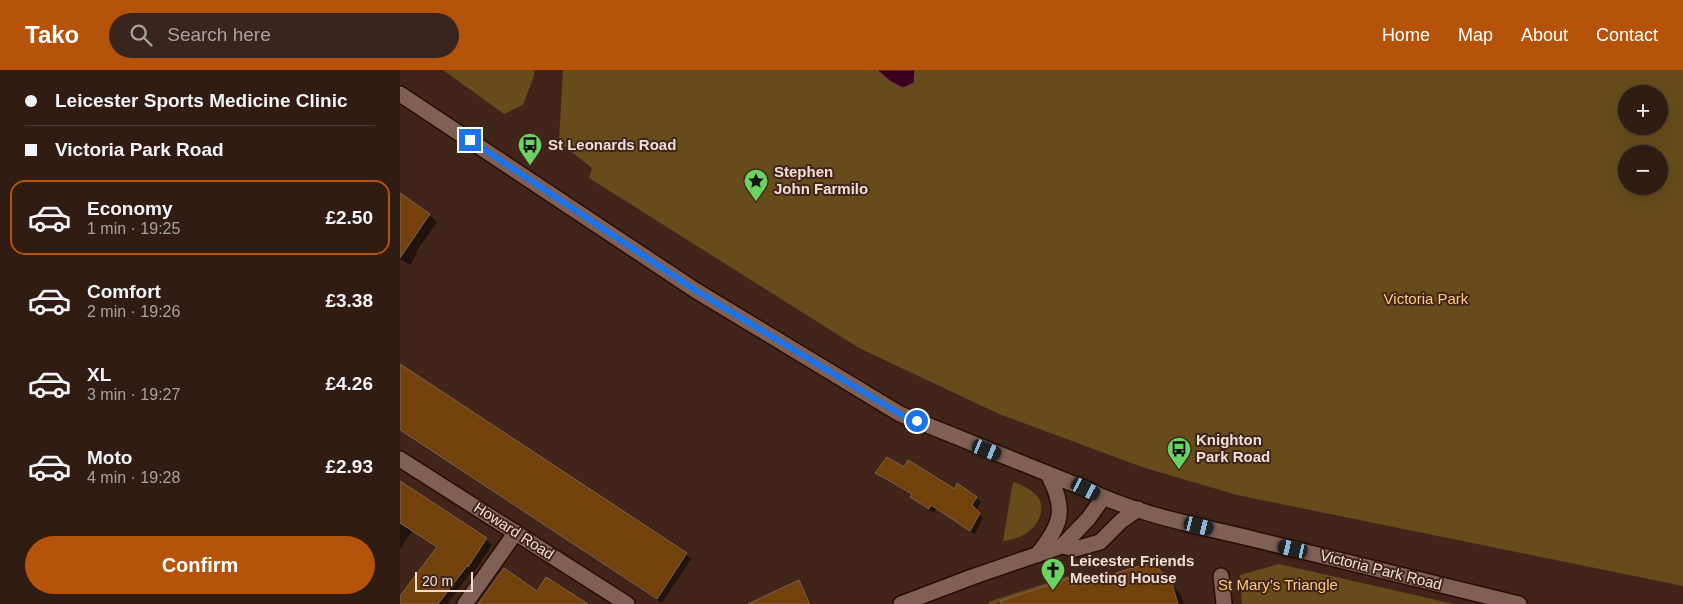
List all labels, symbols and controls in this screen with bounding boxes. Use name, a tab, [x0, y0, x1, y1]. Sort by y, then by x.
search box	[109, 13, 459, 58]
text: Tako	[25, 21, 79, 48]
icon: search	[127, 21, 155, 49]
text: Search here	[167, 24, 271, 45]
text: Home	[1382, 25, 1430, 45]
text: Map	[1458, 25, 1493, 45]
text: About	[1521, 25, 1568, 45]
text: Contact	[1596, 25, 1658, 45]
map controls	[1618, 85, 1668, 195]
button: +	[1618, 85, 1668, 135]
text: Leicester Sports Medicine Clinic	[55, 90, 347, 111]
route end	[459, 129, 481, 151]
bus stop icon: St Leonards Road	[517, 132, 543, 166]
place label: St Leonards Road	[548, 136, 676, 153]
text: Victoria Park Road	[55, 139, 224, 160]
button: −	[1618, 145, 1668, 195]
place label: Stephen John Farmilo	[774, 163, 868, 197]
place icon: Stephen John Farmilo	[743, 168, 769, 202]
icon: car	[27, 195, 72, 240]
text: Economy	[87, 198, 173, 219]
text: £2.50	[325, 207, 373, 228]
text: 1 min · 19:25	[87, 220, 180, 237]
icon: car	[27, 278, 72, 323]
text: Comfort	[87, 281, 161, 302]
text: £3.38	[325, 290, 373, 311]
park label: Victoria Park	[1384, 290, 1469, 307]
text: 2 min · 19:26	[87, 303, 180, 320]
icon: car	[27, 361, 72, 406]
text: XL	[87, 364, 111, 385]
text: £4.26	[325, 373, 373, 394]
text: 3 min · 19:27	[87, 386, 180, 403]
route start	[906, 410, 928, 432]
place label: Knighton Park Road	[1196, 431, 1270, 465]
bus stop icon: Knighton Park Road	[1166, 436, 1192, 470]
car	[970, 437, 1003, 463]
icon: car	[27, 444, 72, 489]
text: Moto	[87, 447, 132, 468]
text: £2.93	[325, 456, 373, 477]
text: 4 min · 19:28	[87, 469, 180, 486]
car	[1069, 476, 1102, 502]
street label: Howard Road	[471, 498, 557, 563]
car	[1182, 515, 1215, 537]
button: Confirm	[25, 536, 375, 594]
car	[1276, 538, 1309, 560]
street label: Victoria Park Road	[1319, 546, 1444, 593]
place label: Leicester Friends Meeting House	[1070, 552, 1194, 586]
church icon: Leicester Friends Meeting House	[1040, 557, 1066, 591]
scale bar	[415, 569, 472, 592]
text: 20 m	[422, 573, 453, 589]
park label: St Mary’s Triangle	[1218, 576, 1338, 593]

